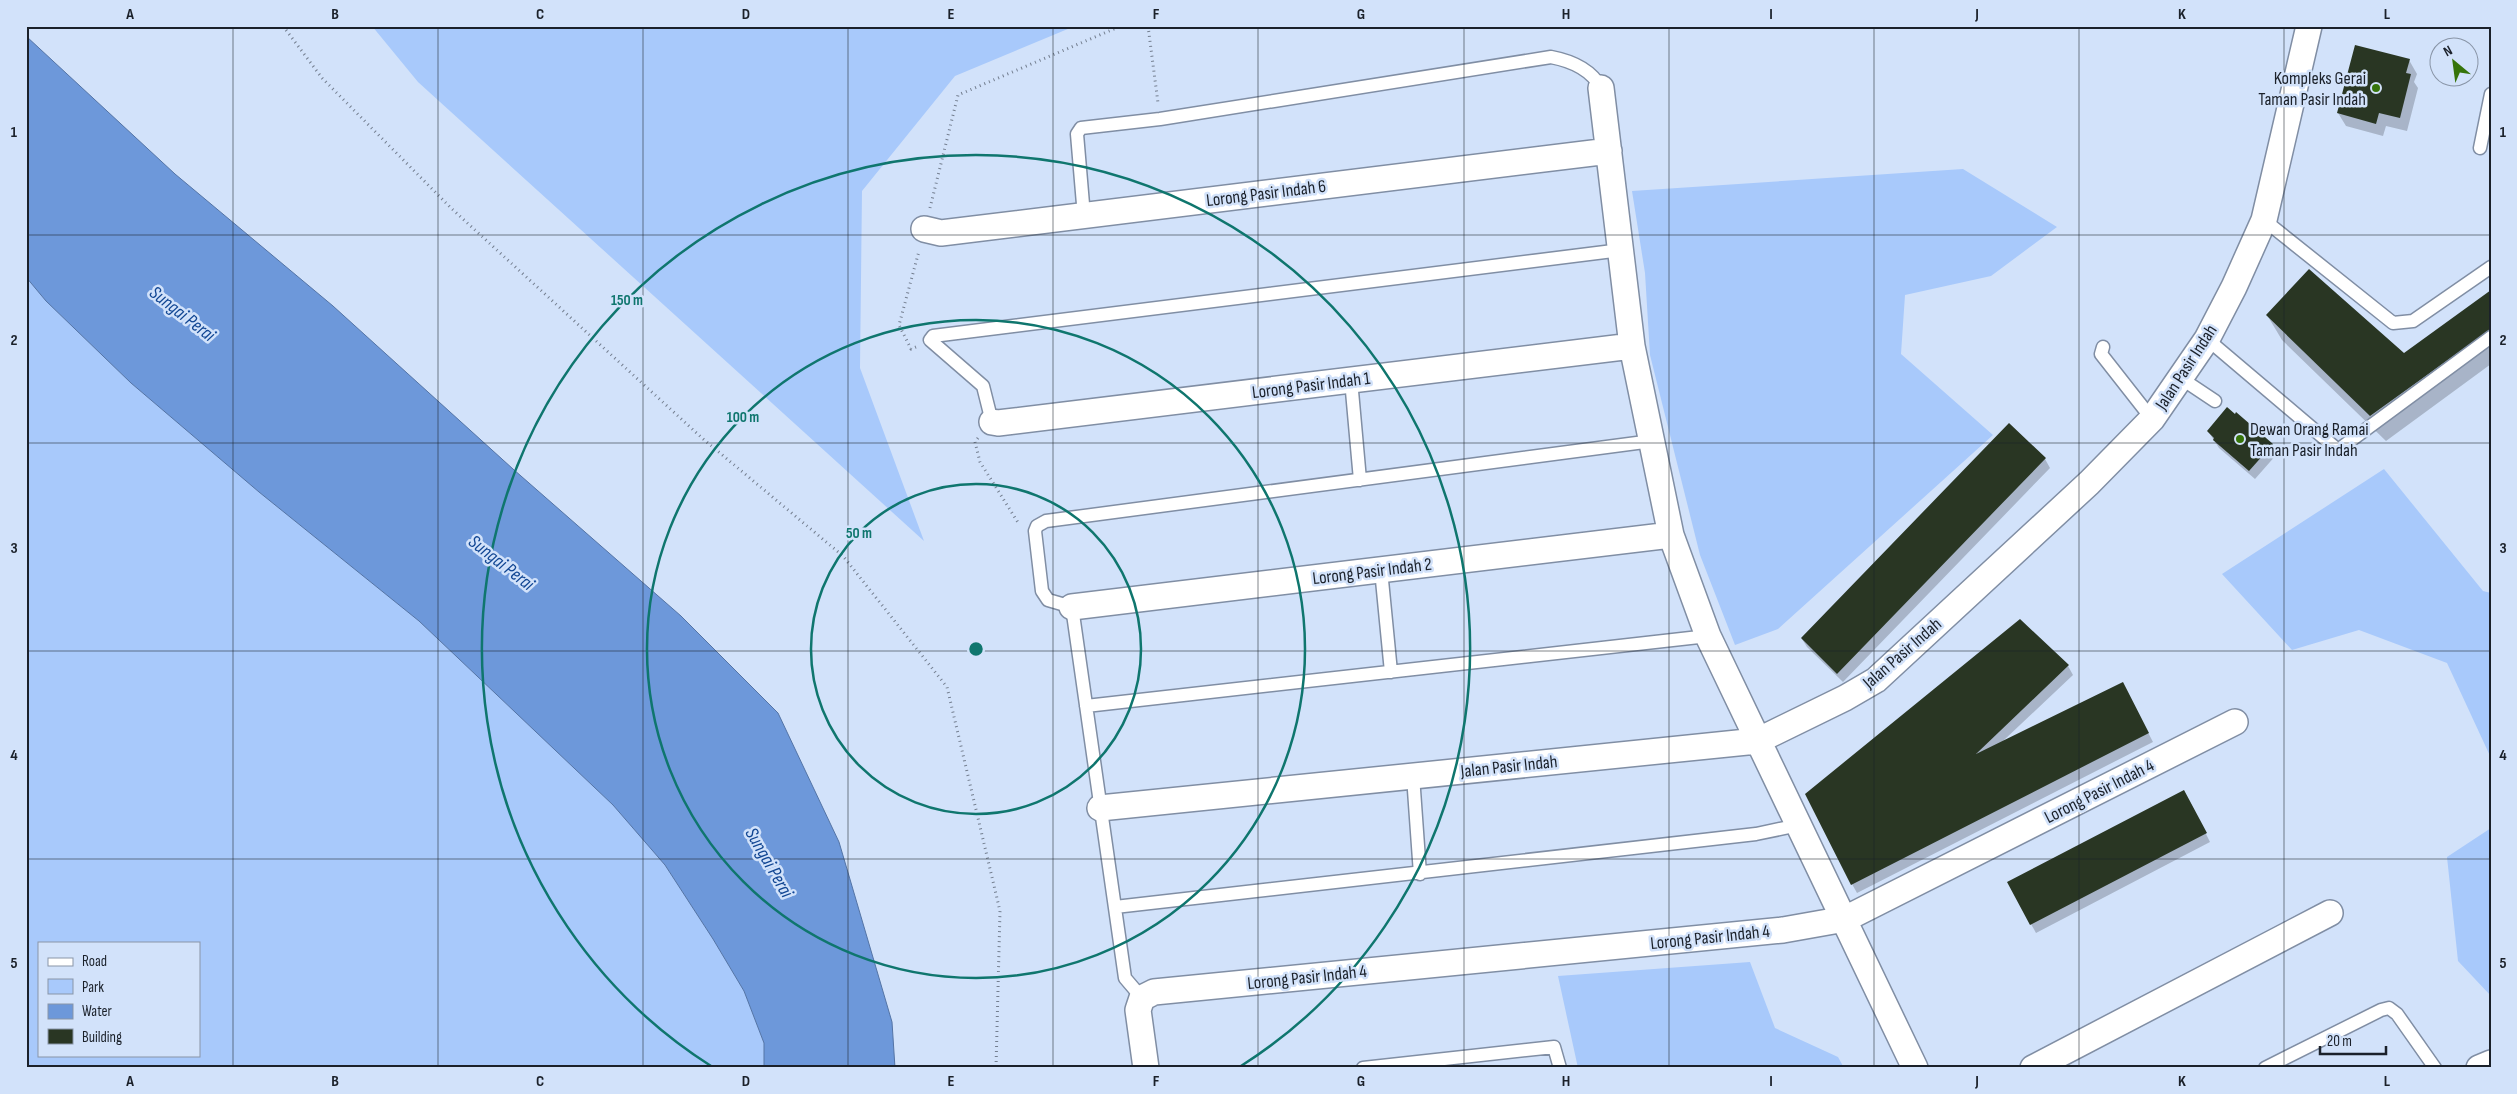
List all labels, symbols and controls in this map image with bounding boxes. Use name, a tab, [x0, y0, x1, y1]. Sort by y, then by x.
text: A	[125, 5, 134, 24]
text: B	[331, 5, 339, 24]
text: C	[536, 5, 544, 24]
text: D	[742, 5, 750, 24]
text: E	[948, 5, 955, 24]
text: F	[1153, 5, 1160, 24]
text: G	[1357, 5, 1365, 24]
text: H	[1562, 5, 1570, 24]
text: I	[1769, 5, 1773, 24]
text: J	[1974, 5, 1979, 24]
text: K	[2178, 5, 2186, 24]
text: L	[2384, 5, 2391, 24]
north arrow	[2430, 38, 2480, 88]
text: N	[2441, 42, 2455, 60]
place label: Kompleks Gerai Taman Pasir Indah	[2258, 68, 2366, 110]
marker: Kompleks Gerai Taman Pasir Indah	[2370, 82, 2382, 94]
text: 1	[11, 123, 18, 142]
text: 1	[2500, 123, 2507, 142]
street label: Lorong Pasir Indah 6	[1205, 176, 1327, 211]
water label: Sungai Perai	[145, 281, 220, 347]
text: 150 m	[611, 291, 643, 310]
street label: Jalan Pasir Indah	[2151, 321, 2222, 415]
text: 2	[10, 331, 18, 350]
text: 2	[2499, 331, 2507, 350]
street label: Lorong Pasir Indah 1	[1251, 368, 1372, 403]
text: 100 m	[727, 408, 759, 427]
place label: Dewan Orang Ramai Taman Pasir Indah	[2250, 419, 2369, 461]
marker: Dewan Orang Ramai Taman Pasir Indah	[2234, 433, 2246, 445]
text: 50 m	[846, 524, 872, 543]
water label: Sungai Perai	[464, 530, 539, 596]
text: 3	[10, 539, 18, 558]
text: 3	[2499, 539, 2507, 558]
street label: Lorong Pasir Indah 2	[1311, 554, 1433, 589]
street label: Jalan Pasir Indah	[1858, 614, 1946, 694]
centre of rings	[967, 640, 985, 658]
text: 4	[10, 746, 18, 765]
text: 4	[2499, 746, 2507, 765]
street label: Jalan Pasir Indah	[1459, 751, 1558, 782]
street label: Lorong Pasir Indah 4	[2041, 755, 2158, 828]
water label: Sungai Perai	[739, 824, 798, 902]
street label: Lorong Pasir Indah 4	[1649, 921, 1771, 954]
legend	[38, 942, 200, 1056]
text: Road	[82, 952, 107, 971]
text: 5	[10, 954, 18, 973]
text: 5	[2499, 954, 2507, 973]
street label: Lorong Pasir Indah 4	[1246, 961, 1368, 994]
text: Park	[82, 978, 104, 997]
text: Water	[82, 1002, 113, 1021]
scale bar	[2320, 1024, 2386, 1056]
text: Building	[82, 1028, 122, 1047]
text: 20 m	[2327, 1032, 2352, 1051]
text: A	[125, 1072, 134, 1091]
text: B	[331, 1072, 339, 1091]
text: C	[536, 1072, 544, 1091]
text: D	[742, 1072, 750, 1091]
text: E	[948, 1072, 955, 1091]
text: F	[1153, 1072, 1160, 1091]
text: G	[1357, 1072, 1365, 1091]
text: H	[1562, 1072, 1570, 1091]
text: I	[1769, 1072, 1773, 1091]
text: J	[1974, 1072, 1979, 1091]
text: K	[2178, 1072, 2186, 1091]
text: L	[2384, 1072, 2391, 1091]

